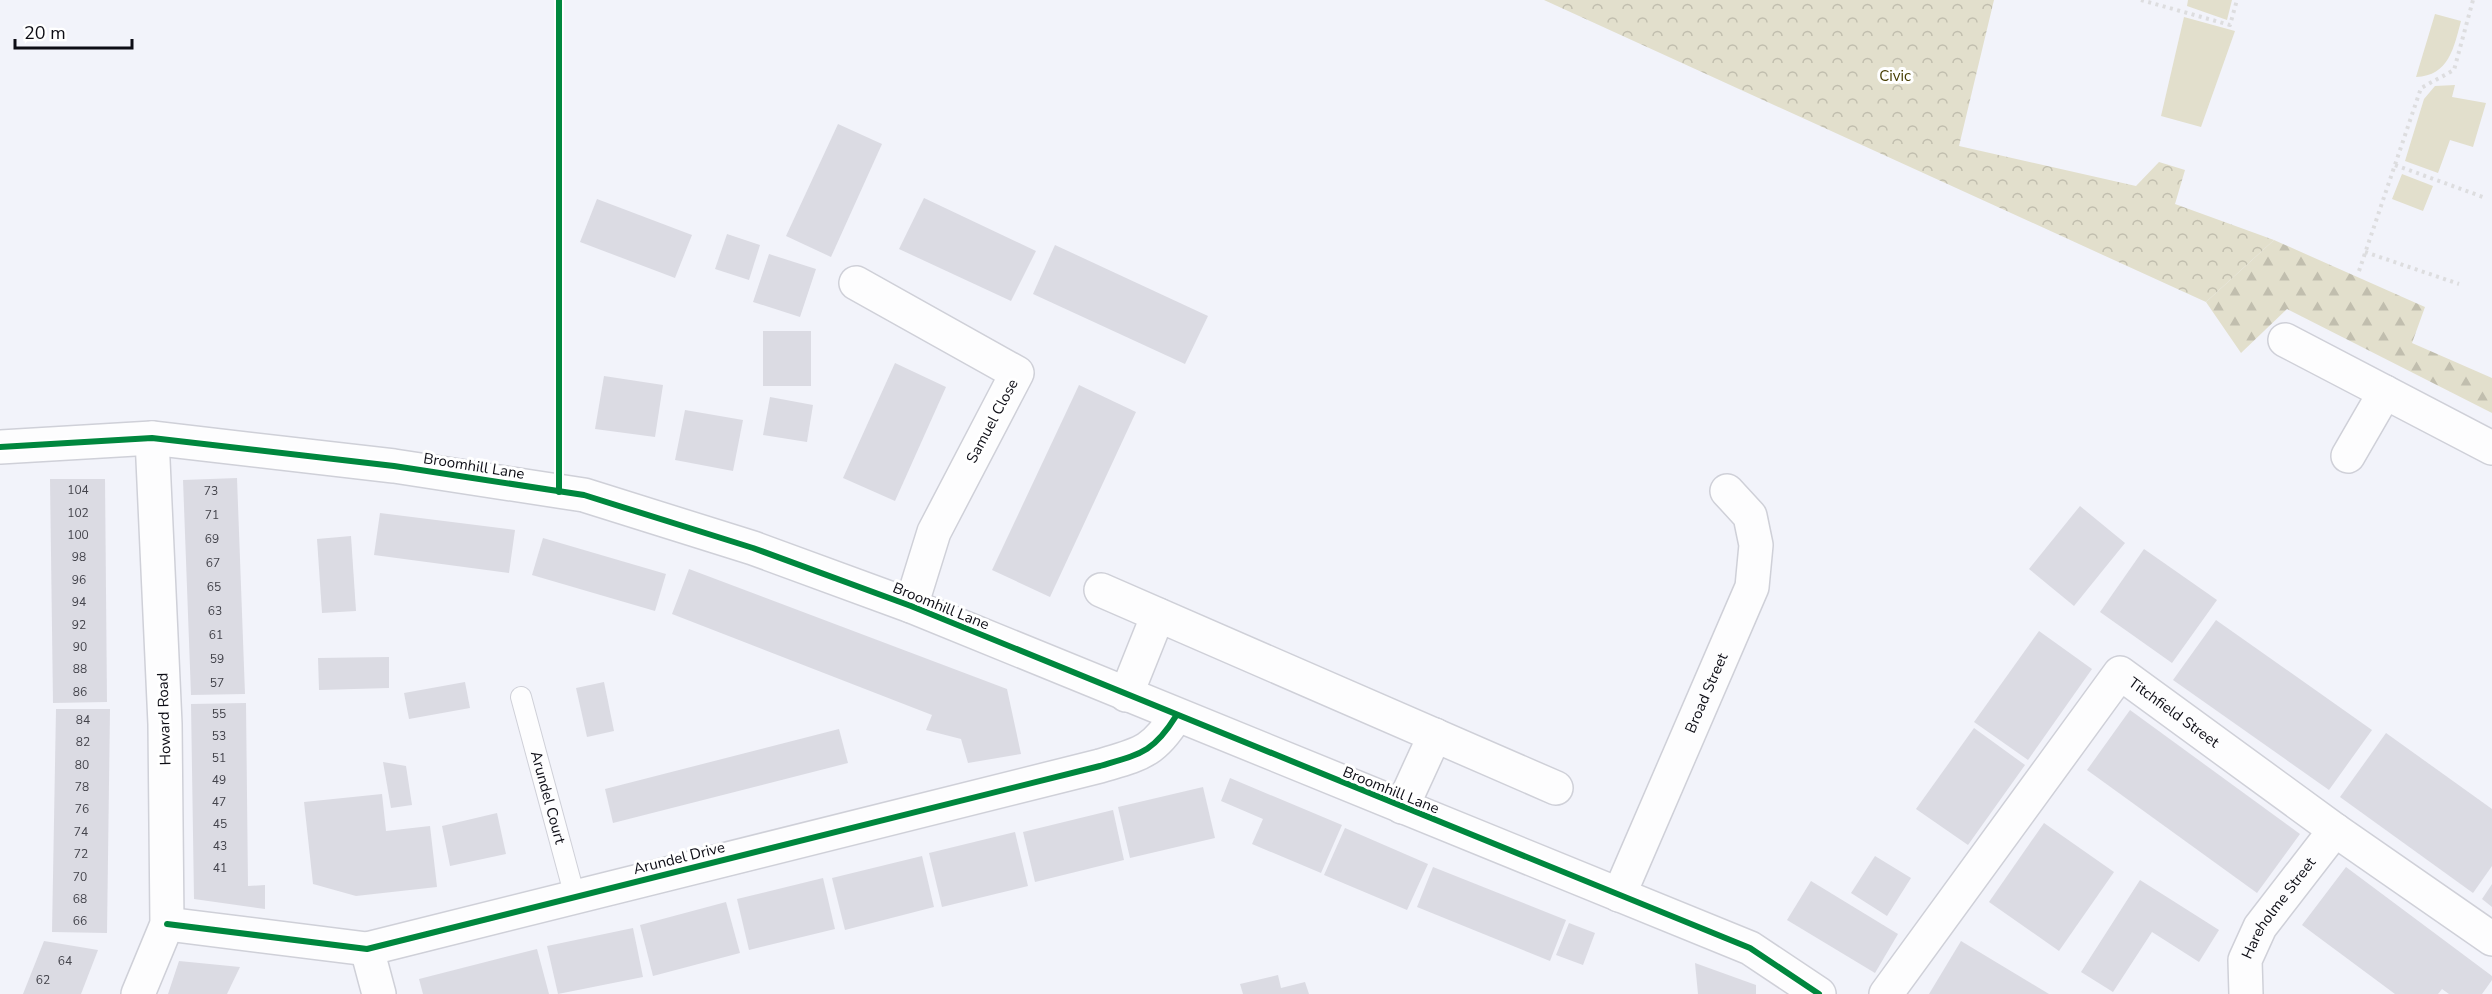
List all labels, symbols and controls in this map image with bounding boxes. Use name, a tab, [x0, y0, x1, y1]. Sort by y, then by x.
scale bar	[15, 12, 132, 50]
text: 20 m	[24, 21, 66, 45]
park label: Civic	[1879, 66, 1911, 86]
street label: Samuel Close	[961, 375, 1023, 467]
street label: Broomhill Lane	[422, 448, 526, 484]
house number: 104	[67, 482, 89, 498]
house number: 73	[204, 483, 218, 499]
house number: 102	[67, 505, 89, 521]
house number: 71	[205, 507, 219, 523]
house number: 100	[67, 527, 89, 543]
house number: 69	[205, 531, 219, 547]
house number: 98	[72, 549, 86, 565]
house number: 67	[206, 555, 220, 571]
house number: 96	[72, 572, 86, 588]
street label: Broomhill Lane	[890, 578, 992, 634]
house number: 65	[207, 579, 221, 595]
house number: 94	[72, 594, 86, 610]
house number: 63	[208, 603, 222, 619]
house number: 92	[72, 617, 86, 633]
house number: 61	[209, 627, 223, 643]
house number: 90	[73, 639, 87, 655]
street label: Broad Street	[1680, 649, 1733, 736]
house number: 59	[210, 651, 224, 667]
house number: 88	[73, 661, 87, 677]
street label: Howard Road	[152, 672, 176, 766]
street label: Titchfield Street	[2125, 673, 2224, 753]
house number: 57	[210, 675, 224, 691]
house number: 86	[73, 684, 87, 700]
house number: 55	[212, 706, 226, 722]
house number: 84	[76, 712, 90, 728]
house number: 53	[212, 728, 226, 744]
house number: 82	[76, 734, 90, 750]
street label: Arundel Court	[526, 749, 570, 847]
house number: 51	[212, 750, 226, 766]
house number: 80	[75, 757, 89, 773]
street label: Broomhill Lane	[1340, 762, 1442, 818]
house number: 49	[212, 772, 226, 788]
house number: 78	[75, 779, 89, 795]
house number: 47	[212, 794, 226, 810]
house number: 76	[75, 801, 89, 817]
house number: 45	[213, 816, 227, 832]
house number: 74	[74, 824, 88, 840]
street label: Arundel Drive	[631, 837, 727, 879]
house number: 43	[213, 838, 227, 854]
house number: 72	[74, 846, 88, 862]
street label: Hareholme Street	[2237, 853, 2321, 962]
house number: 41	[213, 860, 227, 876]
house number: 70	[73, 869, 87, 885]
house number: 68	[73, 891, 87, 907]
house number: 66	[73, 913, 87, 929]
house number: 64	[58, 953, 72, 969]
house number: 62	[36, 972, 50, 988]

